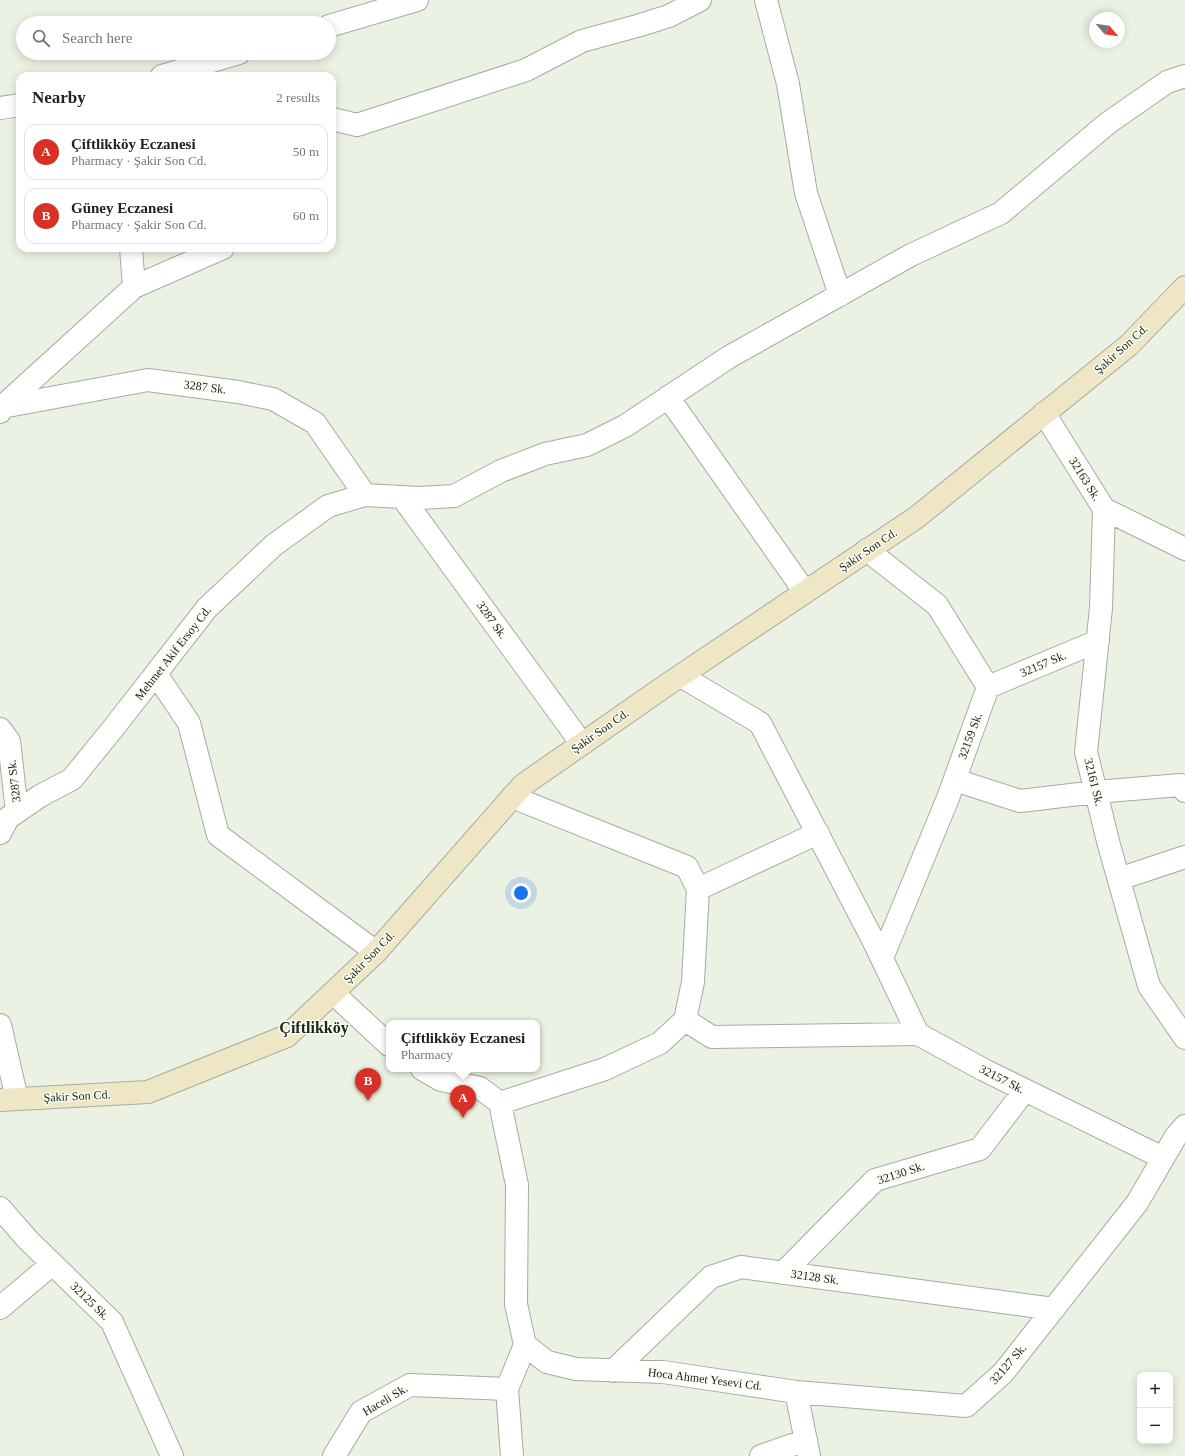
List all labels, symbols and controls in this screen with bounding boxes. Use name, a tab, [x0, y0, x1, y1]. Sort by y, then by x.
north arrow	[1089, 12, 1125, 48]
search box	[16, 16, 336, 60]
icon: search	[30, 27, 52, 49]
text: Search here	[62, 30, 132, 46]
text: Nearby	[32, 88, 86, 107]
text: 2 results	[276, 90, 320, 105]
text: Çiftlikköy Eczanesi	[71, 136, 196, 152]
text: A	[41, 144, 51, 159]
text: 50 m	[293, 144, 319, 159]
text: Pharmacy · Şakir Son Cd.	[71, 153, 206, 168]
text: Güney Eczanesi	[71, 200, 173, 216]
text: B	[42, 208, 50, 223]
text: 60 m	[293, 208, 319, 223]
text: Pharmacy · Şakir Son Cd.	[71, 217, 206, 232]
street label: Şakir Son Cd.	[1091, 321, 1151, 377]
street label: 3287 Sk.	[183, 377, 227, 397]
street label: 32163 Sk.	[1066, 455, 1104, 503]
street label: Şakir Son Cd.	[836, 525, 900, 575]
street label: 3287 Sk.	[474, 599, 510, 641]
street label: Mehmet Akif Ersoy Cd.	[132, 603, 214, 703]
street label: 32157 Sk.	[1018, 648, 1068, 680]
street label: Şakir Son Cd.	[569, 706, 631, 756]
street label: 32159 Sk.	[955, 711, 985, 761]
street label: 32161 Sk.	[1081, 757, 1107, 807]
street label: 3287 Sk.	[4, 759, 24, 803]
your location	[511, 883, 531, 903]
street label: Şakir Son Cd.	[341, 928, 397, 986]
district label: Çiftlikköy	[279, 1019, 349, 1037]
popup	[386, 1020, 540, 1072]
text: Çiftlikköy Eczanesi	[401, 1030, 525, 1046]
text: Pharmacy	[401, 1047, 453, 1062]
street label: 32157 Sk.	[977, 1062, 1027, 1096]
pin: B	[355, 1068, 381, 1101]
pin: A	[450, 1085, 476, 1118]
street label: Şakir Son Cd.	[43, 1087, 111, 1105]
street label: 32130 Sk.	[876, 1159, 926, 1187]
street label: 32128 Sk.	[790, 1267, 840, 1287]
street label: 32125 Sk.	[68, 1279, 112, 1323]
street label: 32127 Sk.	[987, 1341, 1029, 1387]
street label: Hoca Ahmet Yesevi Cd.	[647, 1365, 763, 1393]
map controls	[1137, 1372, 1173, 1444]
button: +	[1137, 1372, 1173, 1408]
street label: Haceli Sk.	[360, 1381, 410, 1419]
button: −	[1137, 1408, 1173, 1444]

